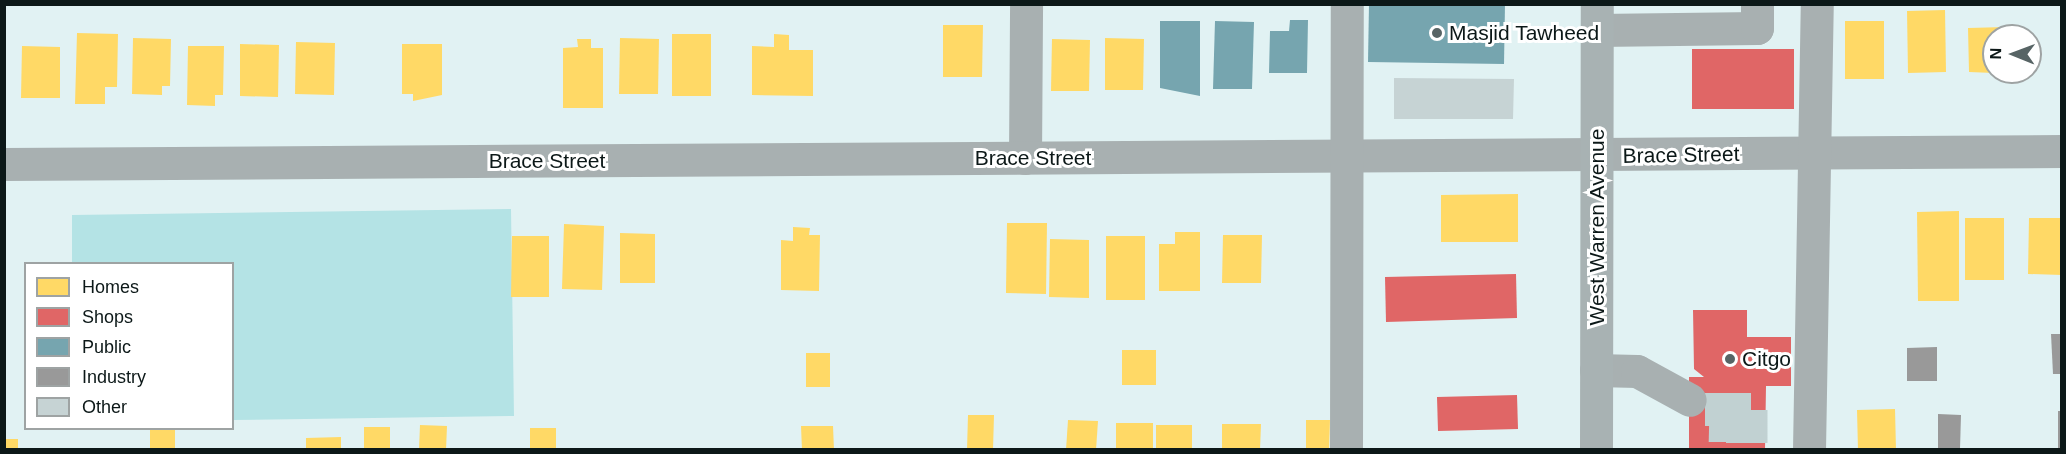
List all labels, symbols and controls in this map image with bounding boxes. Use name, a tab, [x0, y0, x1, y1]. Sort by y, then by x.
place label: Masjid Tawheed	[1449, 20, 1600, 46]
north arrow	[1982, 24, 2042, 84]
marker: Masjid Tawheed	[1430, 26, 1444, 40]
text: N	[1987, 48, 2004, 60]
street label: West Warren Avenue	[1584, 128, 1610, 326]
street label: Brace Street	[1622, 141, 1740, 169]
street label: Brace Street	[975, 145, 1091, 171]
street label: Brace Street	[489, 148, 605, 174]
legend	[24, 262, 234, 430]
text: Homes	[82, 277, 139, 297]
text: Shops	[82, 307, 133, 327]
text: Public	[82, 337, 131, 357]
place label: Citgo	[1742, 346, 1791, 372]
marker: Citgo	[1723, 352, 1737, 366]
text: Industry	[82, 367, 146, 387]
text: Other	[82, 397, 127, 417]

